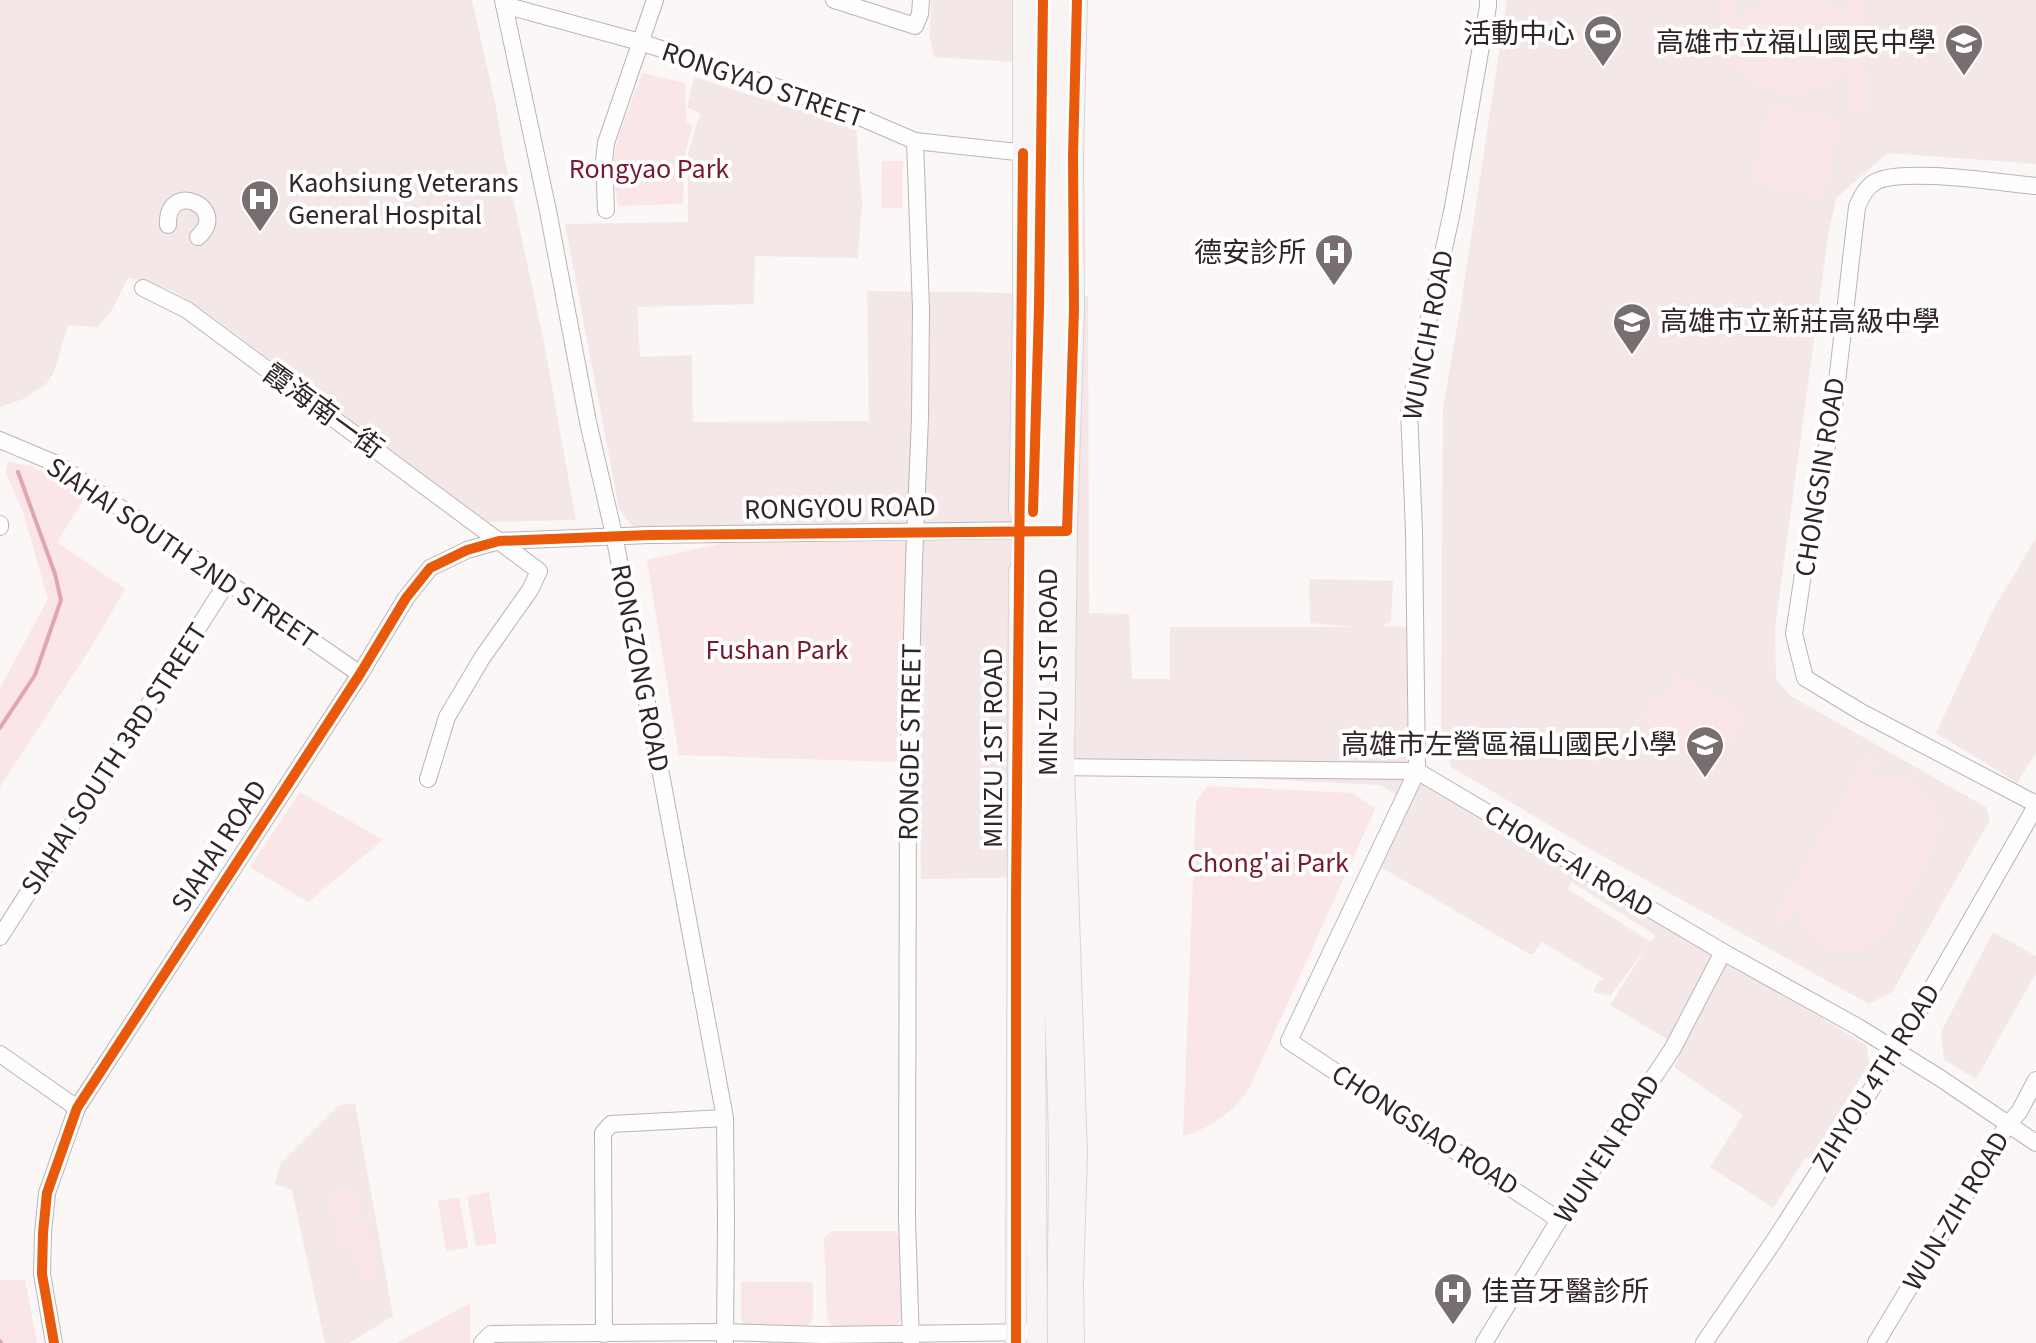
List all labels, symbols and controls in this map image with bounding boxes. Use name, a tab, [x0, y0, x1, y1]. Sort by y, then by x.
sports icon: 活動中心	[1582, 13, 1624, 68]
place label: 活動中心	[1463, 14, 1575, 54]
school or university icon: 高雄市立福山國民中學	[1943, 22, 1985, 77]
place label: 高雄市立福山國民中學	[1656, 23, 1936, 63]
street label: RONGYAO STREET	[656, 32, 870, 138]
park label: Rongyao Park	[569, 149, 729, 189]
place label: Kaohsiung Veterans General Hospital	[288, 163, 518, 235]
hospital icon: Kaohsiung Veterans General Hospital	[239, 178, 281, 233]
hospital icon: 德安診所	[1313, 232, 1355, 287]
place label: 德安診所	[1194, 233, 1306, 273]
street label: WUNCIH ROAD	[1392, 247, 1464, 423]
school or university icon: 高雄市立新莊高級中學	[1611, 301, 1653, 356]
place label: 高雄市立新莊高級中學	[1660, 302, 1940, 342]
street label: 霞海南一街	[255, 354, 391, 468]
street label: CHONGSIN ROAD	[1785, 375, 1855, 579]
street label: SIAHAI SOUTH 2ND STREET	[39, 447, 325, 659]
street label: RONGYOU ROAD	[744, 486, 936, 530]
street label: RONGZONG ROAD	[600, 561, 680, 775]
street label: MIN-ZU 1ST ROAD	[1028, 568, 1068, 776]
street label: SIAHAI SOUTH 3RD STREET	[11, 615, 217, 903]
park label: Fushan Park	[706, 630, 849, 670]
street label: RONGDE STREET	[888, 643, 932, 841]
street label: MINZU 1ST ROAD	[973, 648, 1013, 848]
school or university icon: 高雄市左營區福山國民小學	[1684, 724, 1726, 779]
place label: 高雄市左營區福山國民小學	[1341, 725, 1677, 765]
street label: SIAHAI ROAD	[161, 772, 277, 920]
street label: CHONG-AI ROAD	[1477, 794, 1661, 928]
park label: Chong'ai Park	[1187, 843, 1349, 883]
street label: ZIHYOU 4TH ROAD	[1802, 976, 1950, 1180]
street label: CHONGSIAO ROAD	[1323, 1054, 1527, 1206]
street label: WUN'EN ROAD	[1544, 1067, 1670, 1231]
street label: WUN-ZIH ROAD	[1893, 1124, 2019, 1298]
hospital icon: 佳音牙醫診所	[1432, 1271, 1474, 1326]
place label: 佳音牙醫診所	[1481, 1272, 1649, 1312]

